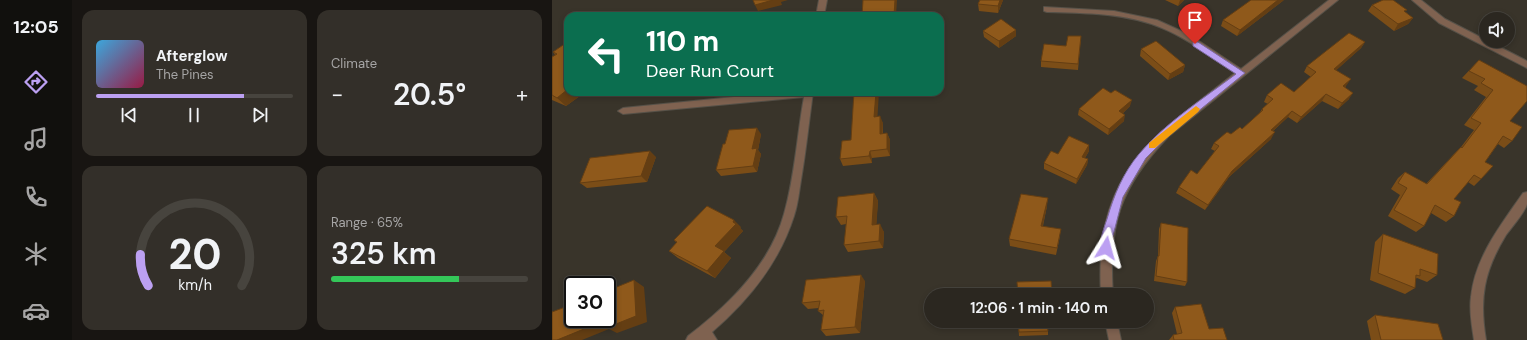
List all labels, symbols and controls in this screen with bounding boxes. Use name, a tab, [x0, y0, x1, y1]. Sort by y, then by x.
pin	[1178, 3, 1212, 44]
icon: arrive	[1184, 9, 1206, 31]
map controls	[1479, 12, 1515, 48]
button: sound	[1479, 12, 1515, 48]
text: 12:05	[13, 15, 59, 39]
text: 110 m	[646, 23, 719, 60]
icon: left	[580, 28, 632, 80]
text: Afterglow	[156, 46, 228, 66]
text: Climate	[331, 55, 377, 72]
text: Deer Run Court	[646, 59, 774, 83]
text: The Pines	[156, 66, 214, 83]
icon: directions	[22, 68, 50, 96]
text: 20.5°	[393, 75, 466, 114]
text: −	[331, 80, 343, 109]
text: +	[516, 80, 528, 109]
icon: previous	[118, 104, 140, 126]
icon: pause	[183, 104, 205, 126]
icon: next	[249, 104, 271, 126]
icon: music	[22, 125, 50, 153]
icon: phone	[22, 183, 50, 211]
text: Range · 65%	[331, 214, 403, 231]
position arrow	[1085, 227, 1127, 269]
text: 20	[168, 228, 221, 282]
text: 325 km	[331, 234, 437, 273]
icon: climate	[22, 240, 50, 268]
text: km/h	[178, 276, 211, 294]
speed limit sign: 30	[564, 276, 616, 328]
icon: car	[22, 297, 50, 325]
text: 12:06 · 1 min · 140 m	[970, 298, 1108, 318]

